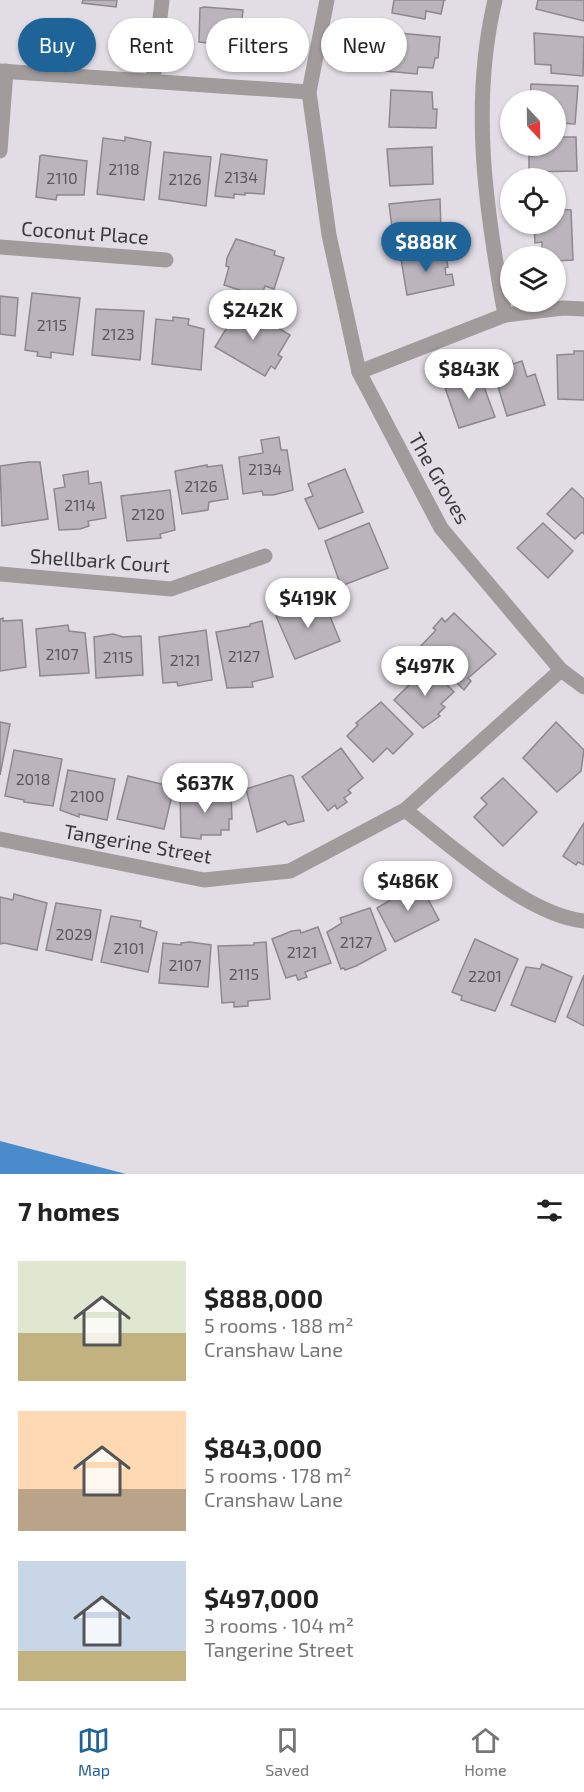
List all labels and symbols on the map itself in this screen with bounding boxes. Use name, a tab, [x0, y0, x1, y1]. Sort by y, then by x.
north arrow	[500, 90, 566, 156]
house number: 2118	[108, 159, 140, 178]
house number: 2134	[224, 167, 258, 186]
house number: 2110	[46, 168, 78, 187]
house number: 2126	[168, 169, 202, 188]
street label: Coconut Place	[20, 216, 150, 248]
pin: $888K	[384, 222, 468, 273]
pin: $242K	[211, 290, 295, 341]
house number: 2115	[37, 315, 67, 334]
house number: 2123	[101, 324, 135, 343]
pin: $843K	[427, 349, 511, 400]
street label: The Groves	[404, 428, 476, 528]
house number: 2134	[248, 459, 282, 478]
house number: 2126	[184, 476, 218, 495]
house number: 2114	[64, 495, 96, 514]
house number: 2120	[131, 504, 165, 523]
street label: Shellbark Court	[29, 543, 171, 577]
pin: $419K	[266, 578, 350, 629]
house number: 2107	[45, 644, 79, 663]
house number: 2127	[228, 646, 260, 665]
pin: $497K	[383, 646, 467, 697]
house number: 2115	[103, 647, 133, 666]
house number: 2121	[170, 650, 200, 669]
pin: $637K	[163, 763, 247, 814]
house number: 2018	[16, 769, 50, 788]
house number: 2100	[70, 786, 104, 805]
street label: Tangerine Street	[62, 818, 214, 868]
pin: $486K	[366, 861, 450, 912]
house number: 2029	[56, 924, 92, 943]
house number: 2127	[340, 932, 372, 951]
house number: 2101	[113, 938, 145, 957]
house number: 2121	[287, 942, 317, 961]
house number: 2107	[168, 955, 202, 974]
house number: 2115	[229, 964, 259, 983]
house number: 2201	[468, 966, 502, 985]

